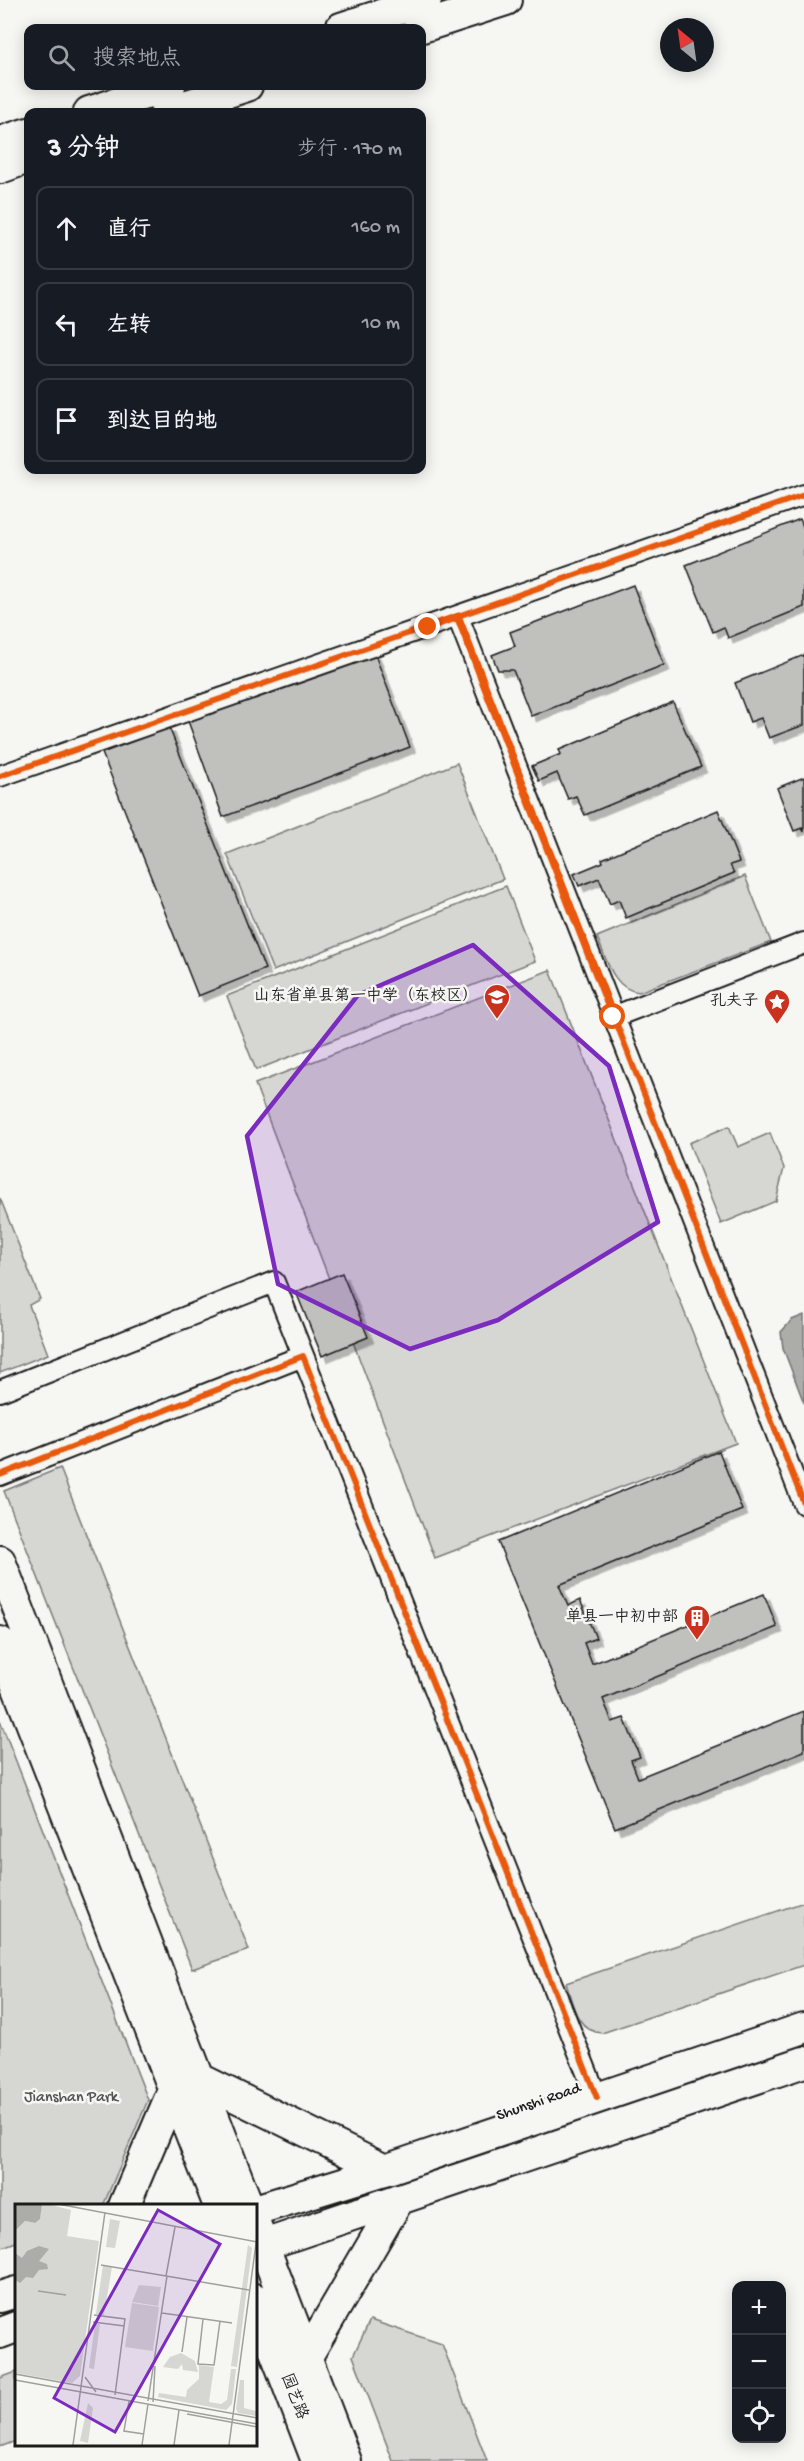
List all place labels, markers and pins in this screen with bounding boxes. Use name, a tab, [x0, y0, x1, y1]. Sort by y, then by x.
school or university icon: 山东省单县第一中学（东校区）	[482, 982, 512, 1020]
place label: 山东省单县第一中学（东校区）	[254, 986, 478, 1007]
place icon: 孔夫子	[762, 987, 792, 1025]
place label: 孔夫子	[710, 992, 758, 1012]
building icon: 单县一中初中部	[682, 1603, 712, 1641]
place label: 单县一中初中部	[566, 1607, 678, 1628]

